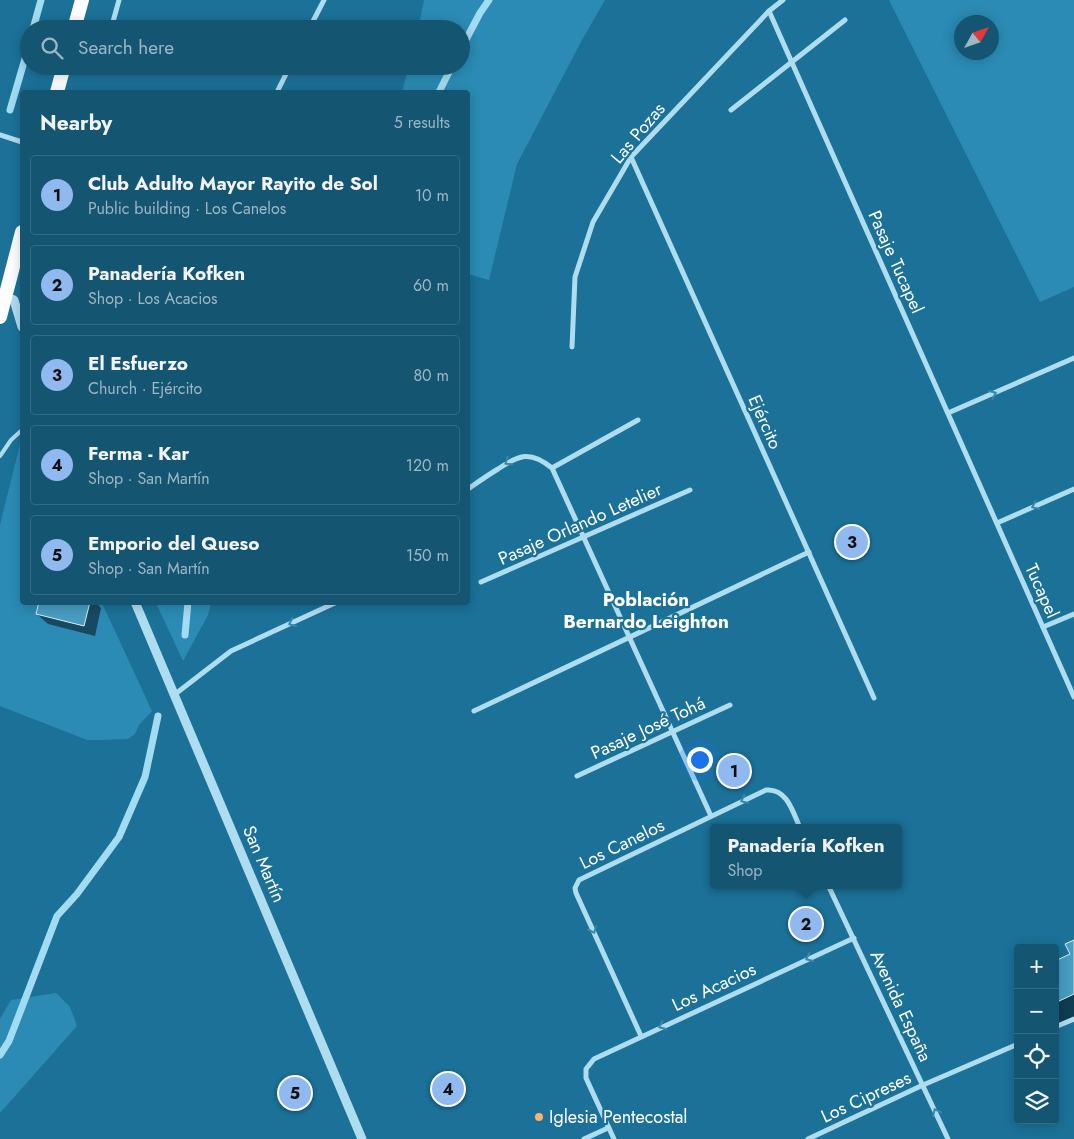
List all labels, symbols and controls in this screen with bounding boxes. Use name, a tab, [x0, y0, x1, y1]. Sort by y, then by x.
north arrow	[954, 15, 999, 60]
search box	[20, 20, 470, 75]
icon: search	[38, 34, 66, 62]
text: Search here	[78, 34, 174, 61]
street label: Las Pozas	[605, 97, 671, 169]
text: Nearby	[40, 108, 112, 138]
text: 5 results	[394, 111, 450, 134]
text: Club Adulto Mayor Rayito de Sol	[88, 170, 378, 197]
text: 1	[53, 184, 61, 207]
text: 10 m	[415, 184, 449, 207]
text: Public building · Los Canelos	[88, 197, 286, 220]
street label: Pasaje Tucapel	[862, 206, 930, 318]
text: Panadería Kofken	[88, 260, 245, 287]
text: 2	[52, 274, 62, 297]
text: 60 m	[413, 274, 449, 297]
text: Shop · Los Acacios	[88, 287, 218, 310]
text: El Esfuerzo	[88, 350, 188, 377]
text: 3	[52, 364, 62, 387]
text: 80 m	[413, 364, 449, 387]
text: Church · Ejército	[88, 377, 202, 400]
one-way arrow	[988, 389, 997, 400]
street label: Ejército	[742, 391, 789, 453]
text: Ferma - Kar	[88, 440, 189, 467]
text: 4	[51, 454, 63, 477]
text: 120 m	[406, 454, 449, 477]
one-way arrow	[504, 456, 513, 466]
text: Shop · San Martín	[88, 467, 210, 490]
street label: Pasaje Orlando Letelier	[494, 476, 667, 572]
one-way arrow	[1032, 500, 1041, 510]
pin: 3	[836, 523, 868, 561]
text: Emporio del Queso	[88, 530, 259, 557]
text: 5	[52, 544, 62, 567]
text: 150 m	[406, 544, 449, 567]
text: Shop · San Martín	[88, 557, 210, 580]
street label: Tucapel	[1018, 560, 1066, 622]
district label: Población Bernardo Leighton	[563, 586, 729, 635]
one-way arrow	[289, 617, 298, 627]
street label: Pasaje José Tohá	[586, 690, 710, 766]
your location	[687, 747, 713, 773]
pin: 1	[718, 752, 750, 790]
one-way arrow	[740, 794, 749, 805]
street label: Los Canelos	[575, 812, 669, 876]
street label: San Martín	[236, 822, 292, 906]
popup	[710, 824, 902, 889]
text: Panadería Kofken	[727, 832, 885, 859]
text: Shop	[727, 859, 762, 882]
pin: 2	[790, 905, 822, 943]
one-way arrow	[587, 925, 597, 934]
map controls	[1014, 944, 1059, 1124]
button: +	[1014, 944, 1059, 989]
street label: Avenida España	[864, 946, 938, 1066]
one-way arrow	[805, 952, 814, 963]
street label: Los Acacios	[668, 956, 760, 1018]
button: −	[1014, 989, 1059, 1034]
one-way arrow	[658, 1020, 667, 1030]
button: locate	[1014, 1034, 1059, 1079]
street label: Los Cipreses	[817, 1065, 915, 1129]
pin: 4	[432, 1070, 464, 1108]
pin: 5	[279, 1074, 311, 1112]
button: layers	[1014, 1079, 1059, 1124]
place label: Iglesia Pentecostal	[549, 1104, 688, 1130]
one-way arrow	[932, 1108, 942, 1117]
marker: Iglesia Pentecostal	[533, 1111, 545, 1123]

